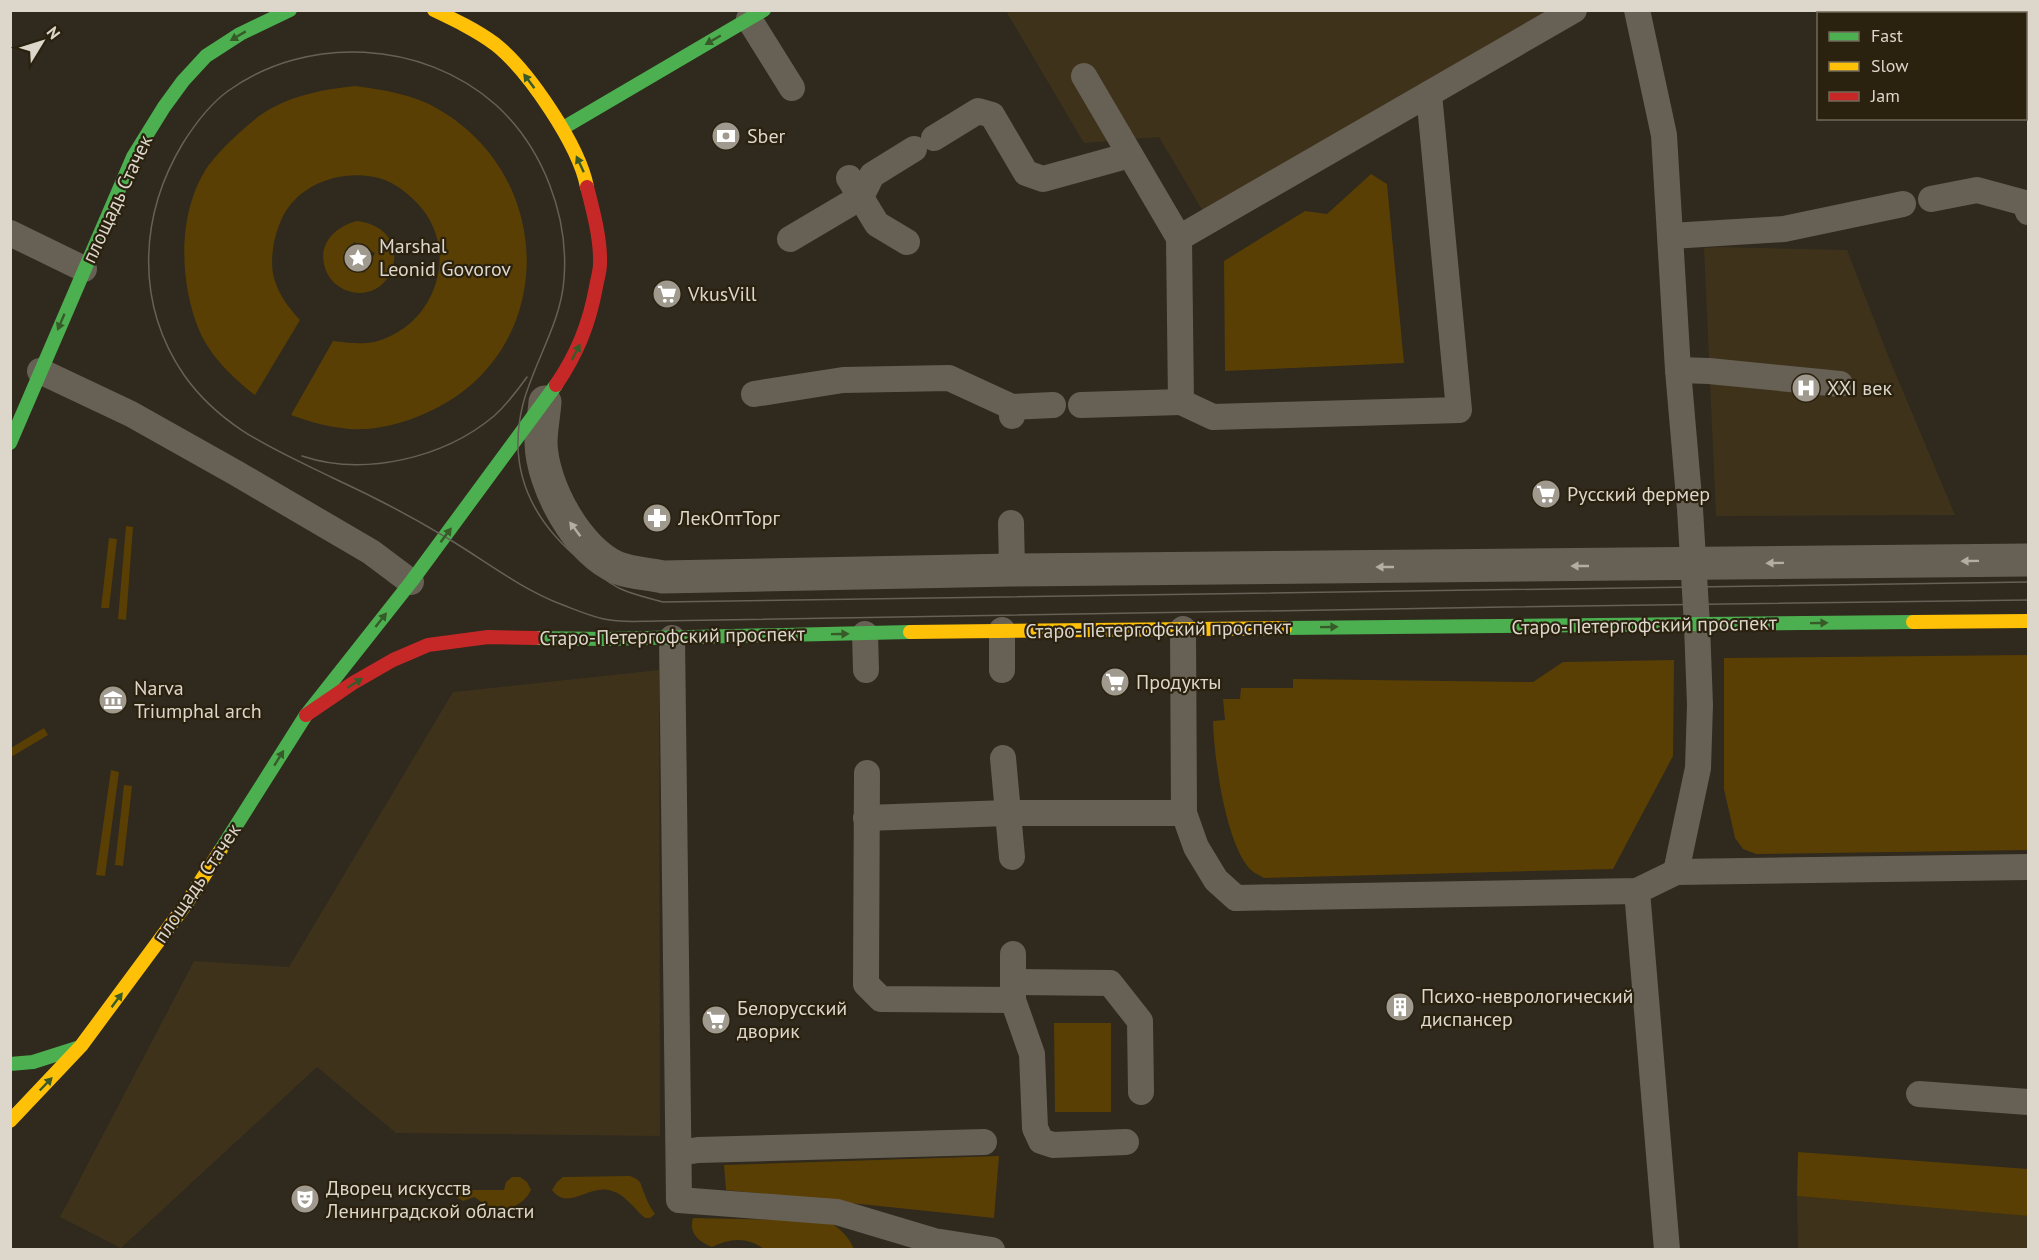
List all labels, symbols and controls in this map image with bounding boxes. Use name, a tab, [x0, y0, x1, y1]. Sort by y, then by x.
north arrow	[12, 12, 72, 72]
legend	[1817, 12, 2027, 120]
text: N	[43, 22, 65, 43]
text: Fast	[1871, 24, 1903, 47]
one-way arrow	[229, 31, 246, 41]
one-way arrow	[704, 35, 721, 45]
text: Slow	[1871, 54, 1909, 77]
one-way arrow	[524, 73, 536, 88]
text: Jam	[1870, 84, 1900, 107]
bank icon: Sber	[710, 120, 742, 152]
place label: Sber	[747, 123, 786, 149]
street label: площадь Стачек	[76, 130, 158, 267]
one-way arrow	[575, 155, 584, 172]
place label: Marshal Leonid Govorov	[379, 233, 511, 282]
place icon: Marshal Leonid Govorov	[342, 242, 374, 274]
supermarket icon: VkusVill	[651, 278, 683, 310]
place label: VkusVill	[687, 281, 757, 307]
one-way arrow	[56, 314, 66, 332]
one-way arrow	[571, 344, 580, 361]
hospital icon: XXI век	[1790, 372, 1822, 404]
place label: XXI век	[1827, 375, 1892, 401]
supermarket icon: Русский фермер	[1530, 478, 1562, 510]
place label: Русский фермер	[1567, 481, 1710, 507]
pharmacy icon: ЛекОптТорг	[641, 502, 673, 534]
place label: ЛекОптТорг	[677, 505, 781, 531]
one-way arrow	[569, 521, 581, 536]
one-way arrow	[440, 527, 452, 543]
one-way arrow	[1961, 556, 1980, 566]
one-way arrow	[1766, 559, 1785, 568]
one-way arrow	[1571, 561, 1590, 571]
one-way arrow	[1376, 562, 1395, 572]
street label: Старо-Петергофский проспект	[1511, 610, 1777, 640]
one-way arrow	[375, 612, 387, 627]
street label: Старо-Петергофский проспект	[1025, 614, 1291, 644]
one-way arrow	[1809, 618, 1828, 628]
street label: Старо-Петергофский проспект	[539, 621, 805, 651]
one-way arrow	[1320, 622, 1339, 632]
one-way arrow	[831, 629, 850, 639]
supermarket icon: Продукты	[1099, 666, 1131, 698]
place label: Продукты	[1136, 669, 1221, 695]
place label: Narva Triumphal arch	[134, 675, 262, 724]
one-way arrow	[347, 677, 363, 688]
museum icon: Narva Triumphal arch	[97, 684, 129, 716]
one-way arrow	[273, 750, 284, 767]
street label: площадь Стачек	[147, 818, 247, 948]
place label: Психо-неврологический диспансер	[1421, 983, 1634, 1032]
building icon: Психо-неврологический диспансер	[1384, 991, 1416, 1023]
one-way arrow	[110, 992, 122, 1007]
place label: Белорусский дворик	[737, 995, 847, 1044]
supermarket icon: Белорусский дворик	[700, 1004, 732, 1036]
one-way arrow	[39, 1076, 53, 1091]
place label: Дворец искусств Ленинградской области	[325, 1175, 534, 1224]
theatre icon: Дворец искусств Ленинградской области	[289, 1183, 321, 1215]

